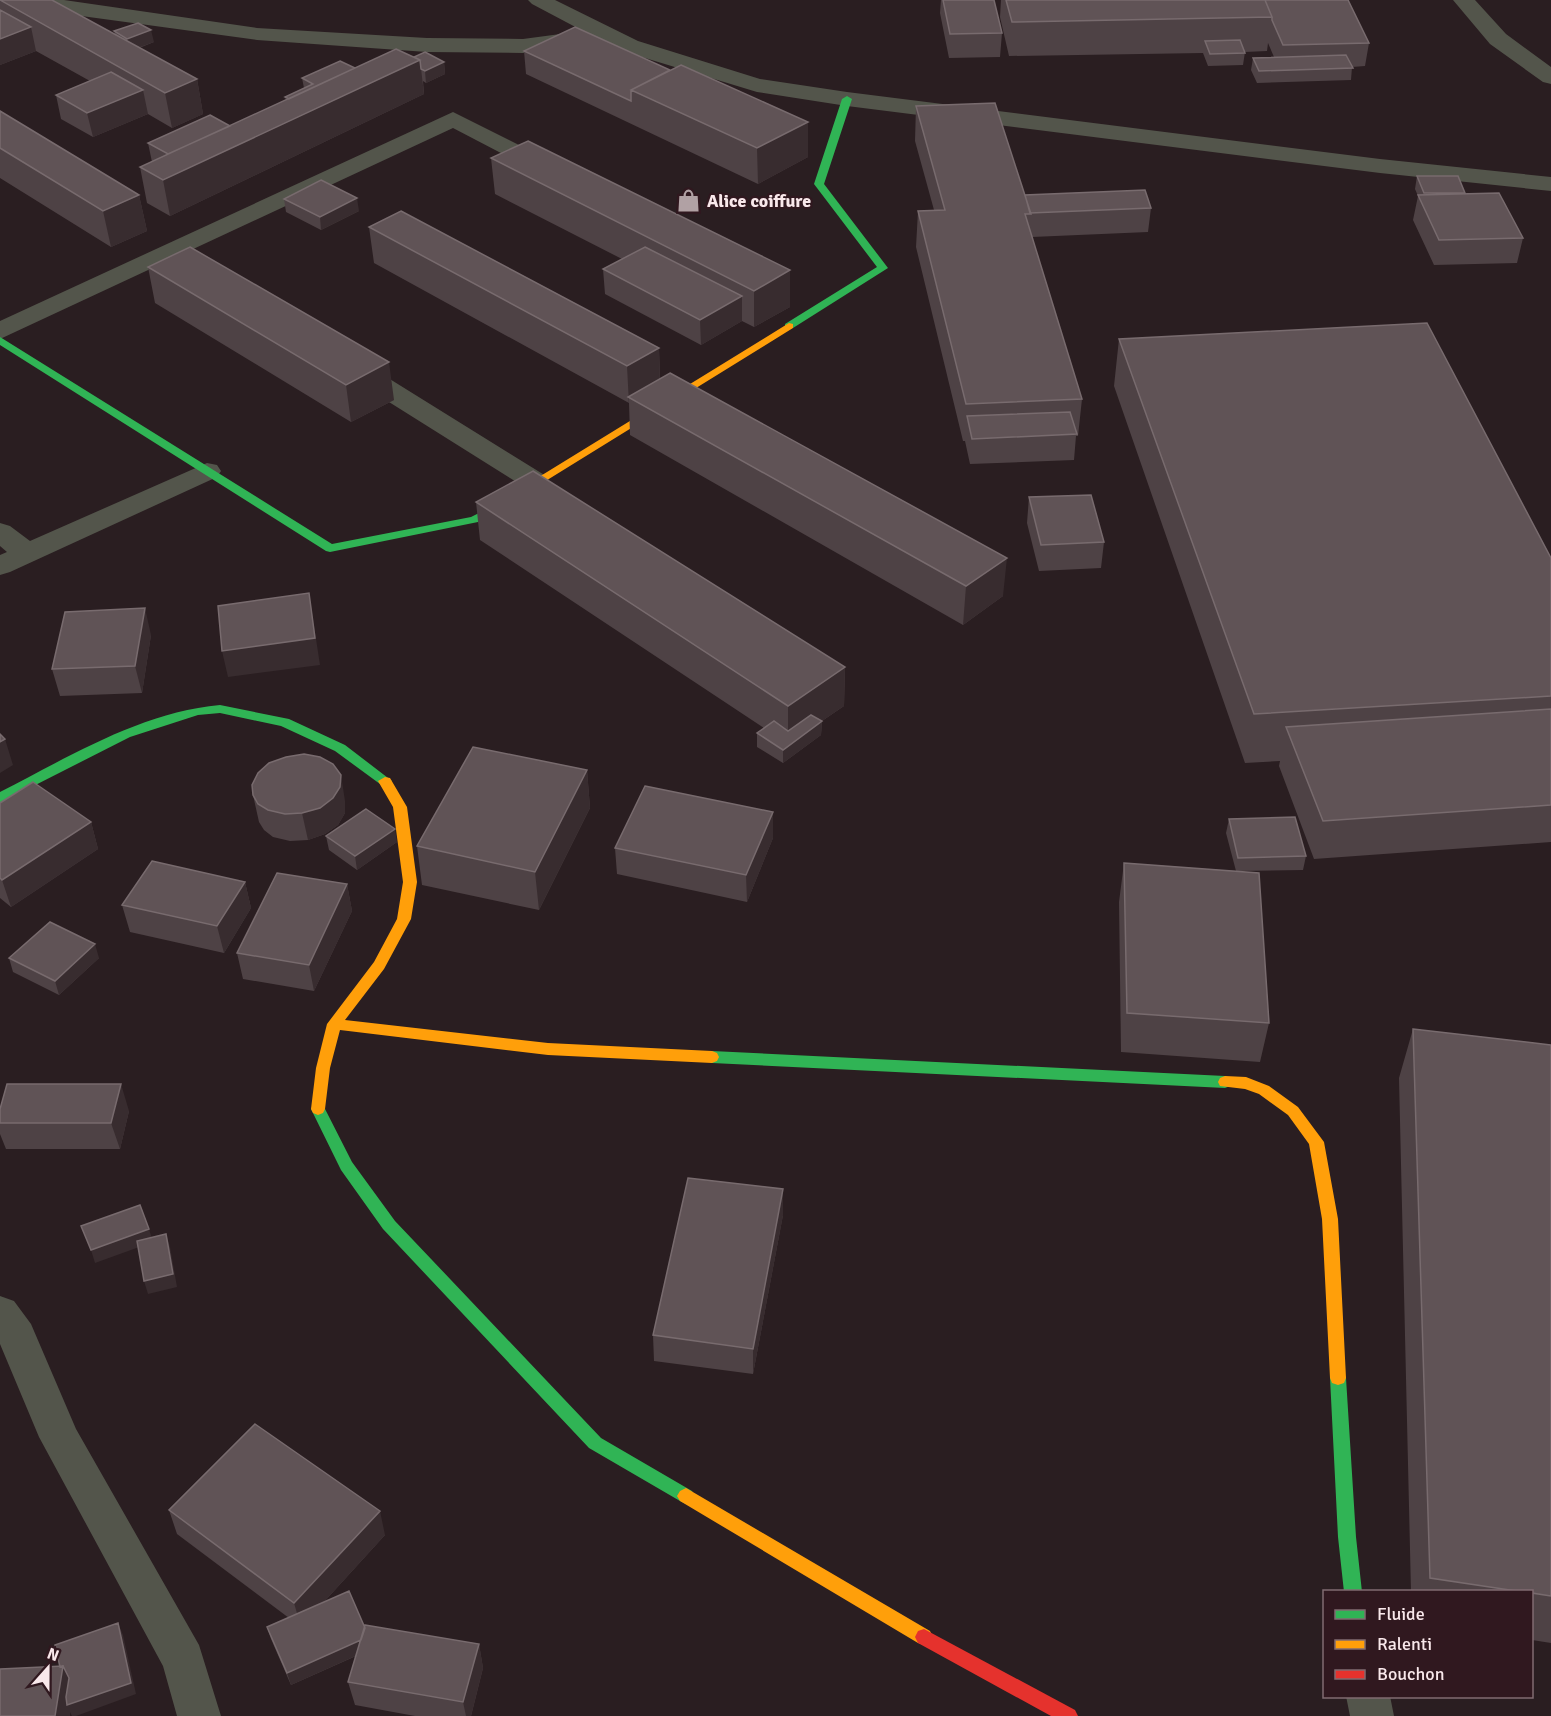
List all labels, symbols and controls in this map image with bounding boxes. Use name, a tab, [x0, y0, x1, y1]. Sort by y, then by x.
shop icon: Alice coiffure	[676, 188, 702, 214]
place label: Alice coiffure	[707, 190, 811, 212]
legend	[1323, 1590, 1533, 1698]
text: Fluide	[1377, 1603, 1425, 1625]
text: Ralenti	[1377, 1633, 1432, 1655]
north arrow	[18, 1638, 78, 1698]
text: N	[44, 1644, 62, 1666]
text: Bouchon	[1377, 1663, 1445, 1685]

